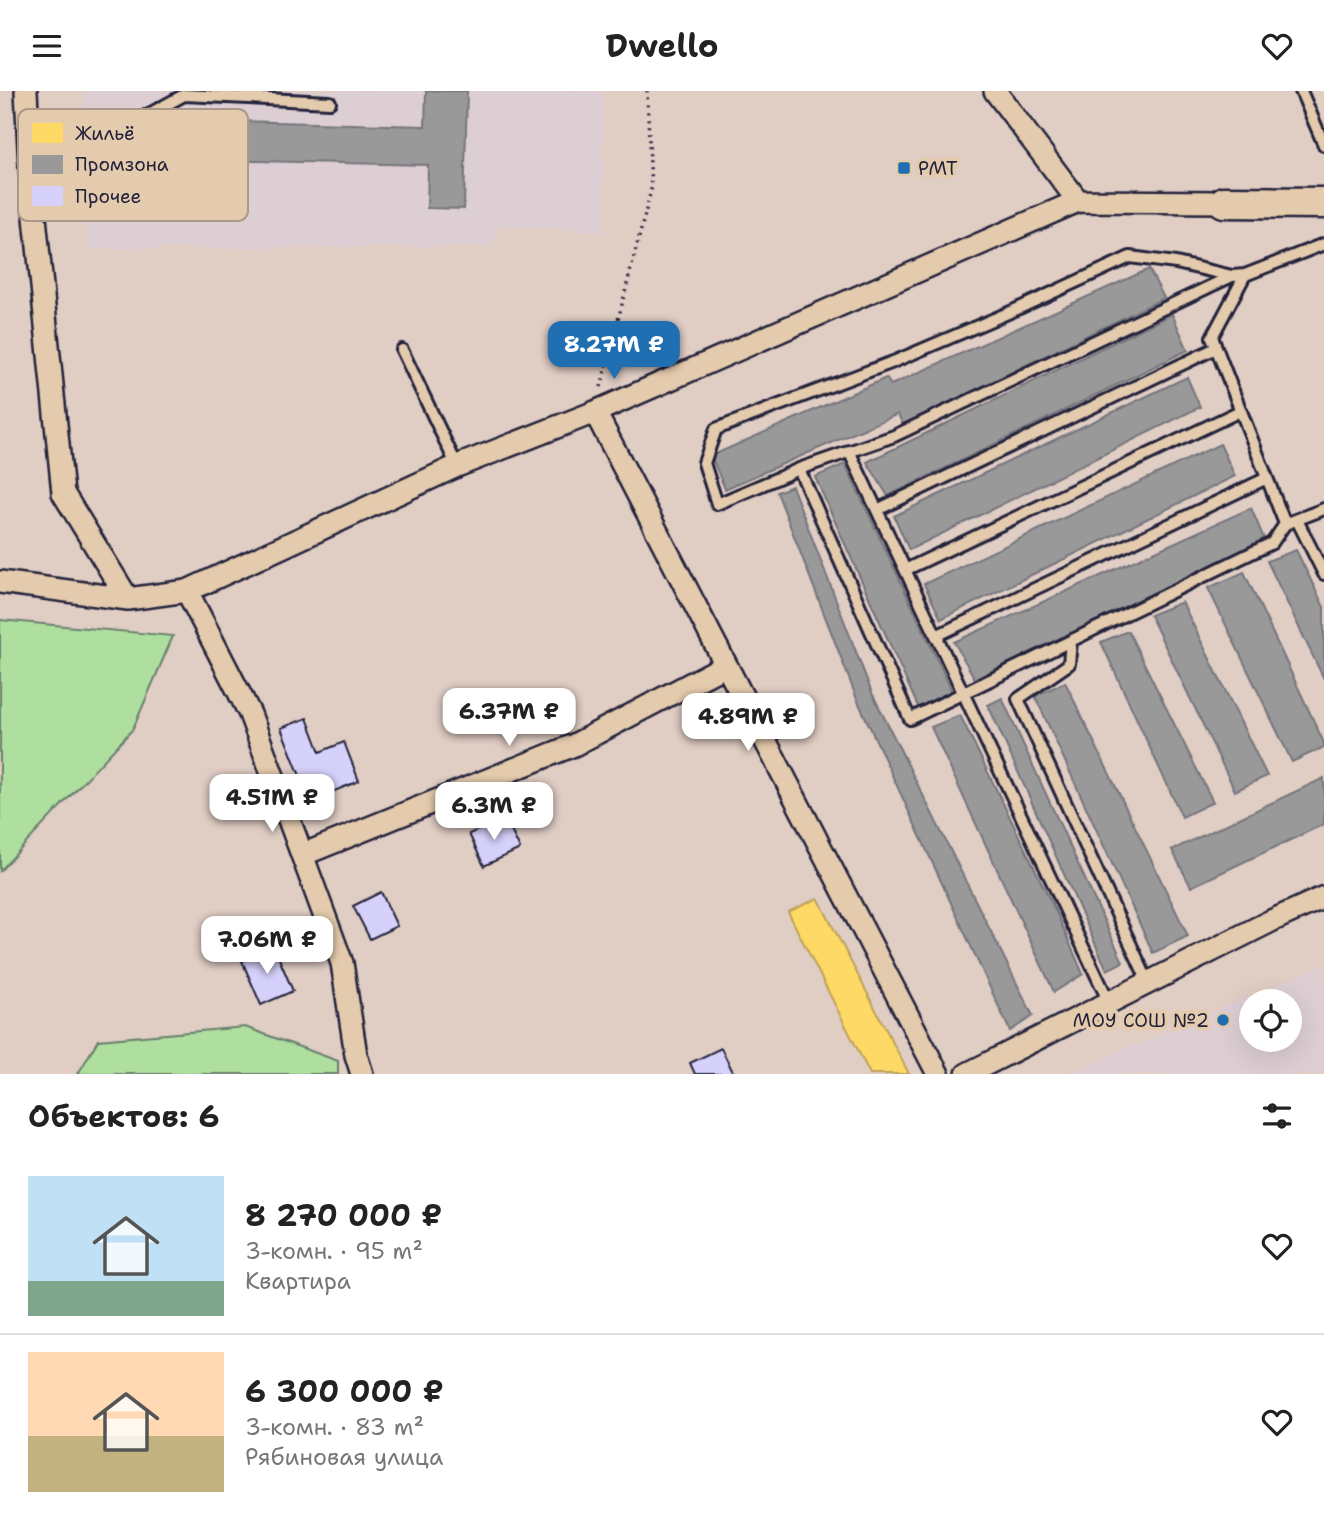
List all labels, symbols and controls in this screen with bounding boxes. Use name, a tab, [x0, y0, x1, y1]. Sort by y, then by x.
text: Dwello	[606, 24, 718, 67]
icon: menu	[28, 27, 66, 65]
icon: heart	[1258, 27, 1296, 65]
legend	[18, 109, 248, 221]
text: Жильё	[75, 121, 135, 146]
text: Промзона	[75, 152, 169, 177]
place label: РМТ	[918, 156, 958, 181]
marker: РМТ	[896, 160, 912, 176]
text: Прочее	[75, 184, 141, 209]
pin: 8.27M ₽	[549, 321, 679, 381]
text: 8.27M ₽	[564, 329, 664, 359]
pin: 6.37M ₽	[444, 689, 574, 748]
pin: 4.89M ₽	[683, 693, 813, 753]
text: 6.37M ₽	[459, 696, 559, 726]
text: 4.89M ₽	[698, 701, 798, 731]
pin: 4.51M ₽	[207, 775, 337, 834]
text: 4.51M ₽	[225, 782, 319, 812]
pin: 6.3M ₽	[437, 783, 551, 842]
text: 6.3M ₽	[451, 790, 537, 820]
pin: 7.06M ₽	[202, 917, 332, 976]
text: 7.06M ₽	[217, 924, 317, 954]
map controls	[1239, 989, 1302, 1052]
button: locate	[1239, 989, 1302, 1052]
place label: МОУ СОШ №2	[1073, 1008, 1209, 1033]
marker: МОУ СОШ №2	[1215, 1012, 1231, 1028]
text: Объектов: 6	[28, 1096, 220, 1137]
icon: filters	[1258, 1097, 1296, 1135]
text: 8 270 000 ₽	[245, 1195, 442, 1236]
icon: home	[84, 1204, 168, 1288]
icon: heart	[1258, 1227, 1296, 1265]
text: 3-комн. · 95 m²	[245, 1236, 423, 1266]
text: Квартира	[245, 1266, 351, 1296]
text: 6 300 000 ₽	[245, 1371, 444, 1412]
icon: home	[84, 1380, 168, 1464]
icon: heart	[1258, 1403, 1296, 1441]
text: 3-комн. · 83 m²	[245, 1412, 424, 1442]
text: Рябиновая улица	[245, 1442, 443, 1472]

